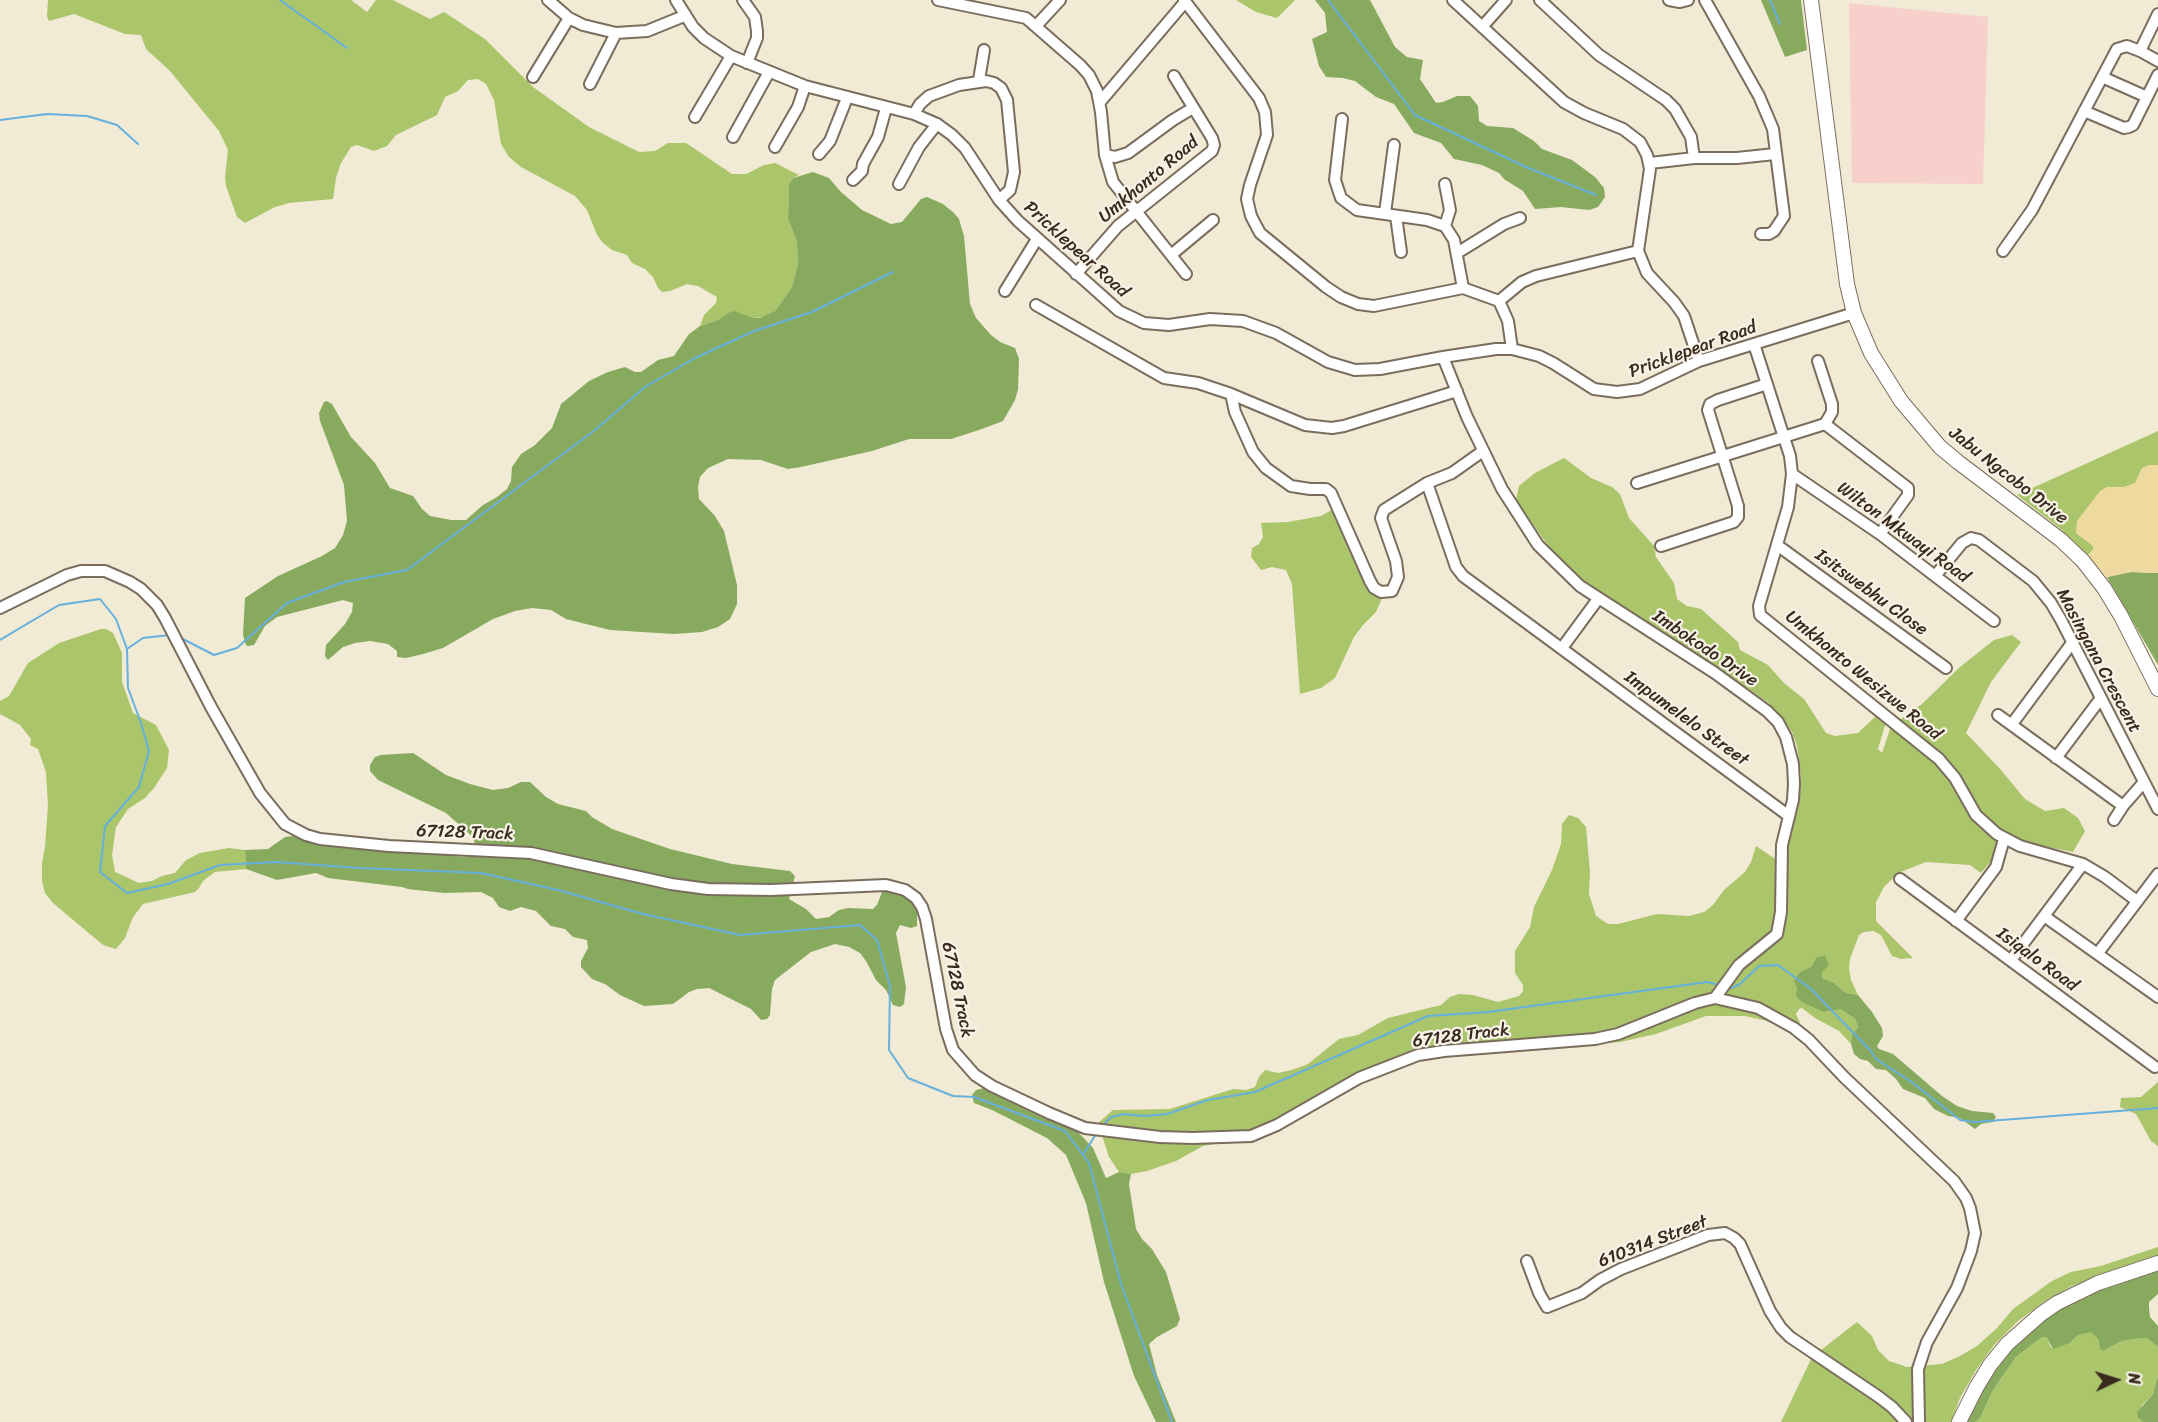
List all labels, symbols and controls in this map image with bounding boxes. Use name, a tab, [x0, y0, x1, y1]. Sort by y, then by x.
street label: Umkhonto Road	[1095, 132, 1203, 228]
street label: Pricklepear Road	[1019, 197, 1133, 303]
street label: Pricklepear Road	[1626, 317, 1760, 383]
street label: Jabu Ngcobo Drive	[1944, 423, 2072, 529]
street label: Wilton Mkwayi Road	[1832, 478, 1974, 588]
street label: Isitswebhu Close	[1811, 545, 1931, 641]
street label: Masingana Crescent	[2051, 585, 2145, 737]
street label: Imbokodo Drive	[1648, 606, 1762, 692]
street label: Umkhonto Wesizwe Road	[1781, 606, 1945, 746]
street label: Impumelelo Street	[1620, 667, 1752, 771]
street label: 67128 Track	[416, 821, 514, 845]
street label: Isiqalo Road	[1992, 923, 2082, 997]
street label: 67128 Track	[936, 940, 978, 1040]
street label: 67128 Track	[1411, 1019, 1511, 1053]
street label: 610314 Street	[1595, 1211, 1711, 1273]
north arrow	[2086, 1350, 2146, 1410]
text: N	[2120, 1372, 2149, 1385]

